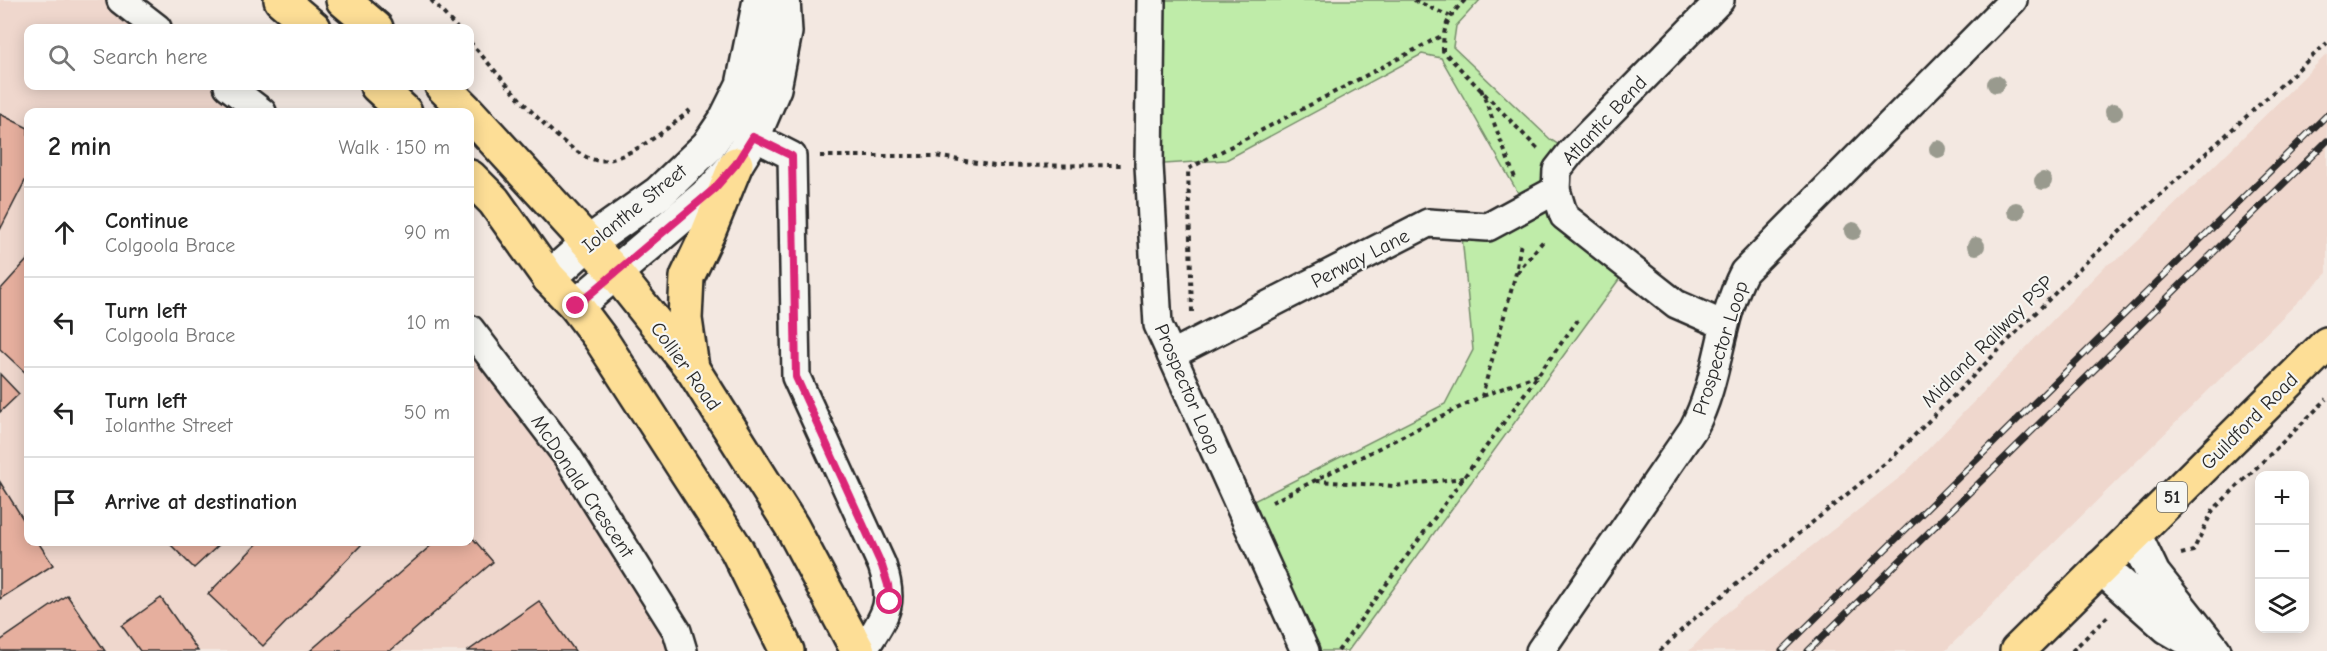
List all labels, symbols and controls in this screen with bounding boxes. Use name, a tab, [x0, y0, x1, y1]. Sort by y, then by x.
search box	[24, 24, 474, 90]
icon: search	[45, 41, 78, 74]
text: Search here	[93, 44, 208, 70]
street label: Atlantic Bend	[1557, 71, 1652, 170]
text: 2 min	[48, 132, 111, 162]
text: Walk · 150 m	[339, 136, 450, 159]
street label: Iolanthe Street	[578, 159, 692, 257]
text: Continue	[105, 208, 188, 234]
icon: ahead	[48, 216, 81, 249]
text: 90 m	[404, 221, 450, 244]
street label: Perway Lane	[1307, 224, 1413, 293]
text: Colgoola Brace	[105, 234, 235, 257]
street label: Midland Railway PSP	[1917, 271, 2058, 412]
street label: Prospector Loop	[1688, 278, 1753, 418]
route end	[562, 292, 588, 318]
text: Turn left	[105, 298, 187, 324]
icon: left	[48, 306, 81, 339]
text: 10 m	[407, 311, 450, 334]
street label: Collier Road	[646, 317, 725, 415]
street label: Prospector Loop	[1150, 320, 1225, 458]
text: Colgoola Brace	[105, 324, 235, 347]
street label: Guildford Road	[2196, 368, 2303, 475]
text: Turn left	[105, 388, 187, 414]
icon: left	[48, 396, 81, 429]
text: 50 m	[404, 401, 450, 424]
street label: McDonald Crescent	[526, 411, 640, 563]
text: Iolanthe Street	[105, 414, 232, 437]
map controls	[2255, 471, 2309, 633]
button: +	[2255, 471, 2309, 525]
road number: 51	[2157, 482, 2187, 512]
icon: arrive	[48, 486, 81, 519]
text: Arrive at destination	[105, 489, 297, 515]
button: −	[2255, 525, 2309, 579]
button: layers	[2255, 579, 2309, 633]
route start	[876, 588, 902, 614]

